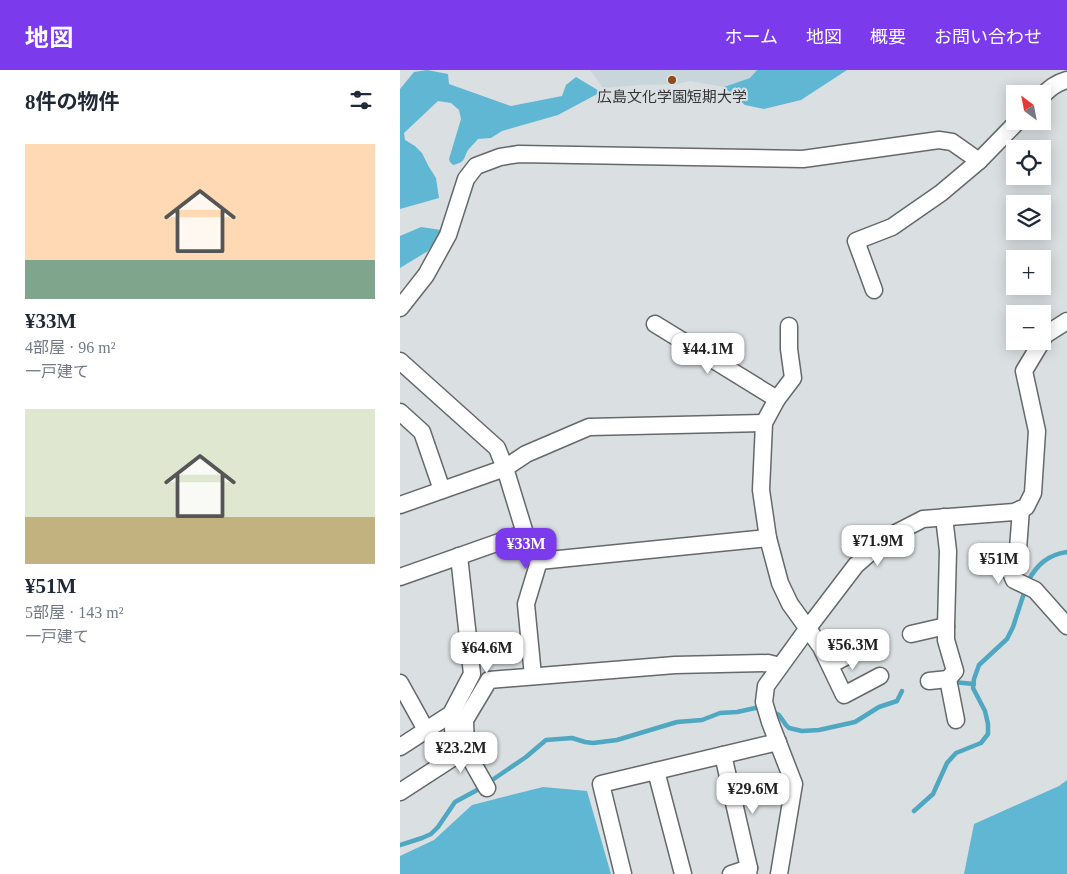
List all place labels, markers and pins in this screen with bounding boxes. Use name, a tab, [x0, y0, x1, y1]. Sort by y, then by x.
marker: 広島文化学園短期大学	[666, 74, 678, 86]
place label: 広島文化学園短期大学	[597, 89, 747, 105]
pin: ¥44.1M	[667, 332, 749, 375]
pin: ¥71.9M	[837, 524, 919, 567]
pin: ¥33M	[496, 528, 556, 570]
pin: ¥51M	[969, 542, 1029, 585]
pin: ¥56.3M	[812, 628, 894, 671]
pin: ¥64.6M	[446, 632, 528, 674]
pin: ¥23.2M	[420, 732, 502, 774]
pin: ¥29.6M	[712, 772, 794, 815]

